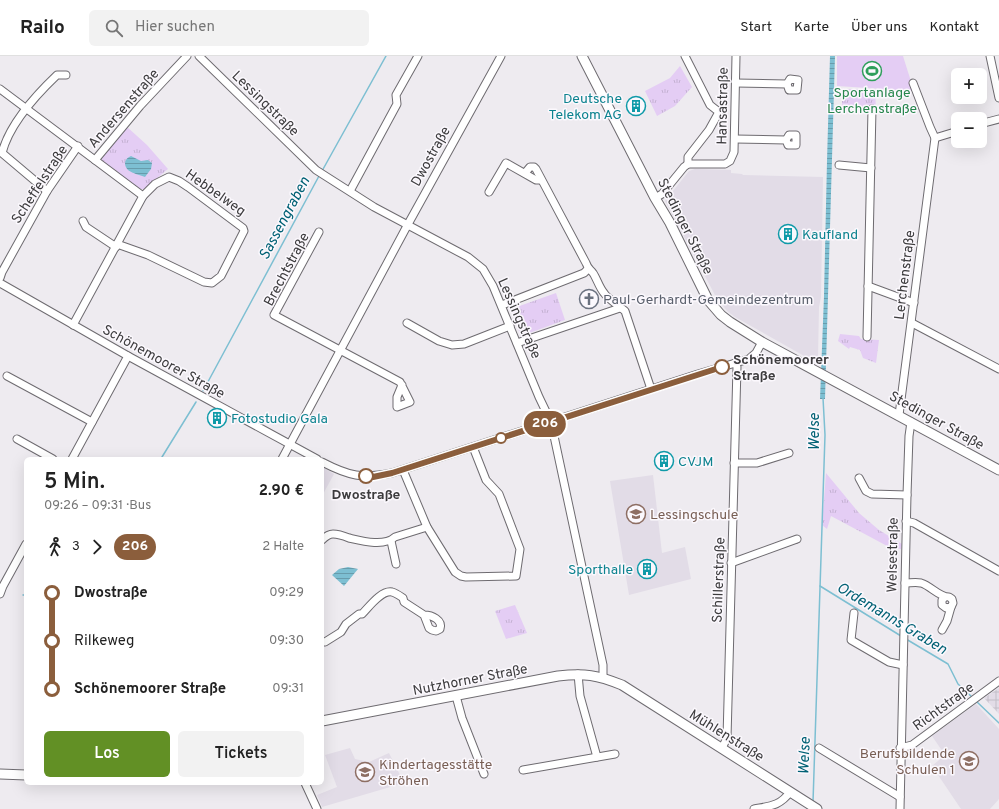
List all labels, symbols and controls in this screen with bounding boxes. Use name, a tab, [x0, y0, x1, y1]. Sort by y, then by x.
search box	[89, 10, 369, 46]
text: Railo	[20, 16, 65, 40]
icon: search	[103, 17, 125, 39]
text: Hier suchen	[135, 18, 215, 37]
text: Start	[740, 19, 772, 36]
text: Karte	[794, 19, 829, 36]
text: Über uns	[851, 19, 908, 36]
text: Kontakt	[930, 19, 979, 36]
sports icon: Sportanlage Lerchenstraße	[861, 60, 883, 82]
street label: Andersenstraße	[85, 66, 163, 152]
street label: Hansastraße	[714, 67, 733, 145]
street label: Lessingstraße	[228, 68, 302, 140]
map controls	[951, 68, 987, 148]
button: +	[951, 68, 987, 104]
place label: Sportanlage Lerchenstraße	[827, 85, 917, 118]
place label: Deutsche Telekom AG	[549, 91, 622, 124]
building icon: Deutsche Telekom AG	[625, 95, 647, 117]
button: −	[951, 112, 987, 148]
street label: Dwostraße	[408, 124, 455, 190]
street label: Scheffelstraße	[9, 142, 72, 227]
street label: Hebbelweg	[182, 166, 249, 220]
water label: Sassengraben	[255, 174, 315, 263]
street label: Stedinger Straße	[653, 176, 716, 278]
building icon: Kaufland	[777, 223, 799, 245]
place label: Kaufland	[802, 227, 858, 244]
street label: Lerchenstraße	[892, 229, 919, 321]
street label: Brechtstraße	[261, 230, 314, 309]
street label: Lessingstraße	[493, 275, 544, 362]
church icon: Paul-Gerhardt-Gemeindezentrum	[578, 288, 600, 310]
place label: Paul-Gerhardt-Gemeindezentrum	[603, 292, 813, 309]
street label: Schönemoorer Straße	[99, 322, 227, 403]
place label: Schönemoorer Straße	[733, 352, 829, 385]
marker: Schönemoorer Straße	[714, 359, 730, 375]
street label: Stedinger Straße	[886, 388, 987, 454]
building icon: Fotostudio Gala	[206, 407, 228, 429]
place label: Fotostudio Gala	[231, 411, 328, 428]
line badge: 206	[522, 411, 568, 437]
water label: Welse	[806, 413, 825, 451]
text: 206	[532, 415, 558, 432]
unlabelled marker	[495, 432, 507, 444]
building icon: CVJM	[653, 450, 675, 472]
place label: CVJM	[678, 454, 713, 471]
marker: Dwostraße	[358, 468, 374, 484]
text: 5 Min.	[44, 469, 105, 496]
text: 2.90 €	[259, 482, 304, 501]
place label: Dwostraße	[332, 487, 401, 504]
text: 09:26 – 09:31 · Bus	[44, 498, 151, 514]
school or university icon: Lessingschule	[625, 503, 647, 525]
place label: Lessingschule	[650, 507, 738, 524]
street label: Welsestraße	[884, 517, 903, 593]
icon: walk	[44, 536, 66, 558]
icon: forward	[86, 536, 108, 558]
street label: Schillerstraße	[710, 537, 729, 623]
text: 206	[122, 538, 148, 555]
text: 3	[72, 539, 80, 555]
text: 2 Halte	[262, 539, 304, 555]
building icon: Sporthalle	[636, 558, 658, 580]
place label: Sporthalle	[568, 562, 633, 579]
water label: Ordemanns Graben	[833, 579, 950, 660]
text: Dwostraße	[74, 584, 148, 603]
text: 09:29	[269, 585, 304, 601]
text: Rilkeweg	[74, 632, 135, 651]
text: 09:30	[269, 633, 304, 649]
street label: Nutzhorner Straße	[411, 661, 529, 700]
street label: Richtstraße	[910, 679, 978, 735]
text: Schönemoorer Straße	[74, 680, 226, 699]
text: 09:31	[272, 681, 304, 697]
street label: Mühlenstraße	[686, 706, 767, 766]
button: Los	[44, 731, 170, 777]
button: Tickets	[178, 731, 304, 777]
water label: Welse	[795, 737, 816, 775]
place label: Berufsbildende Schulen 1	[860, 746, 955, 779]
school or university icon: Berufsbildende Schulen 1	[958, 750, 980, 772]
place label: Kindertagesstätte Ströhen	[379, 757, 492, 790]
school or university icon: Kindertagesstätte Ströhen	[354, 761, 376, 783]

